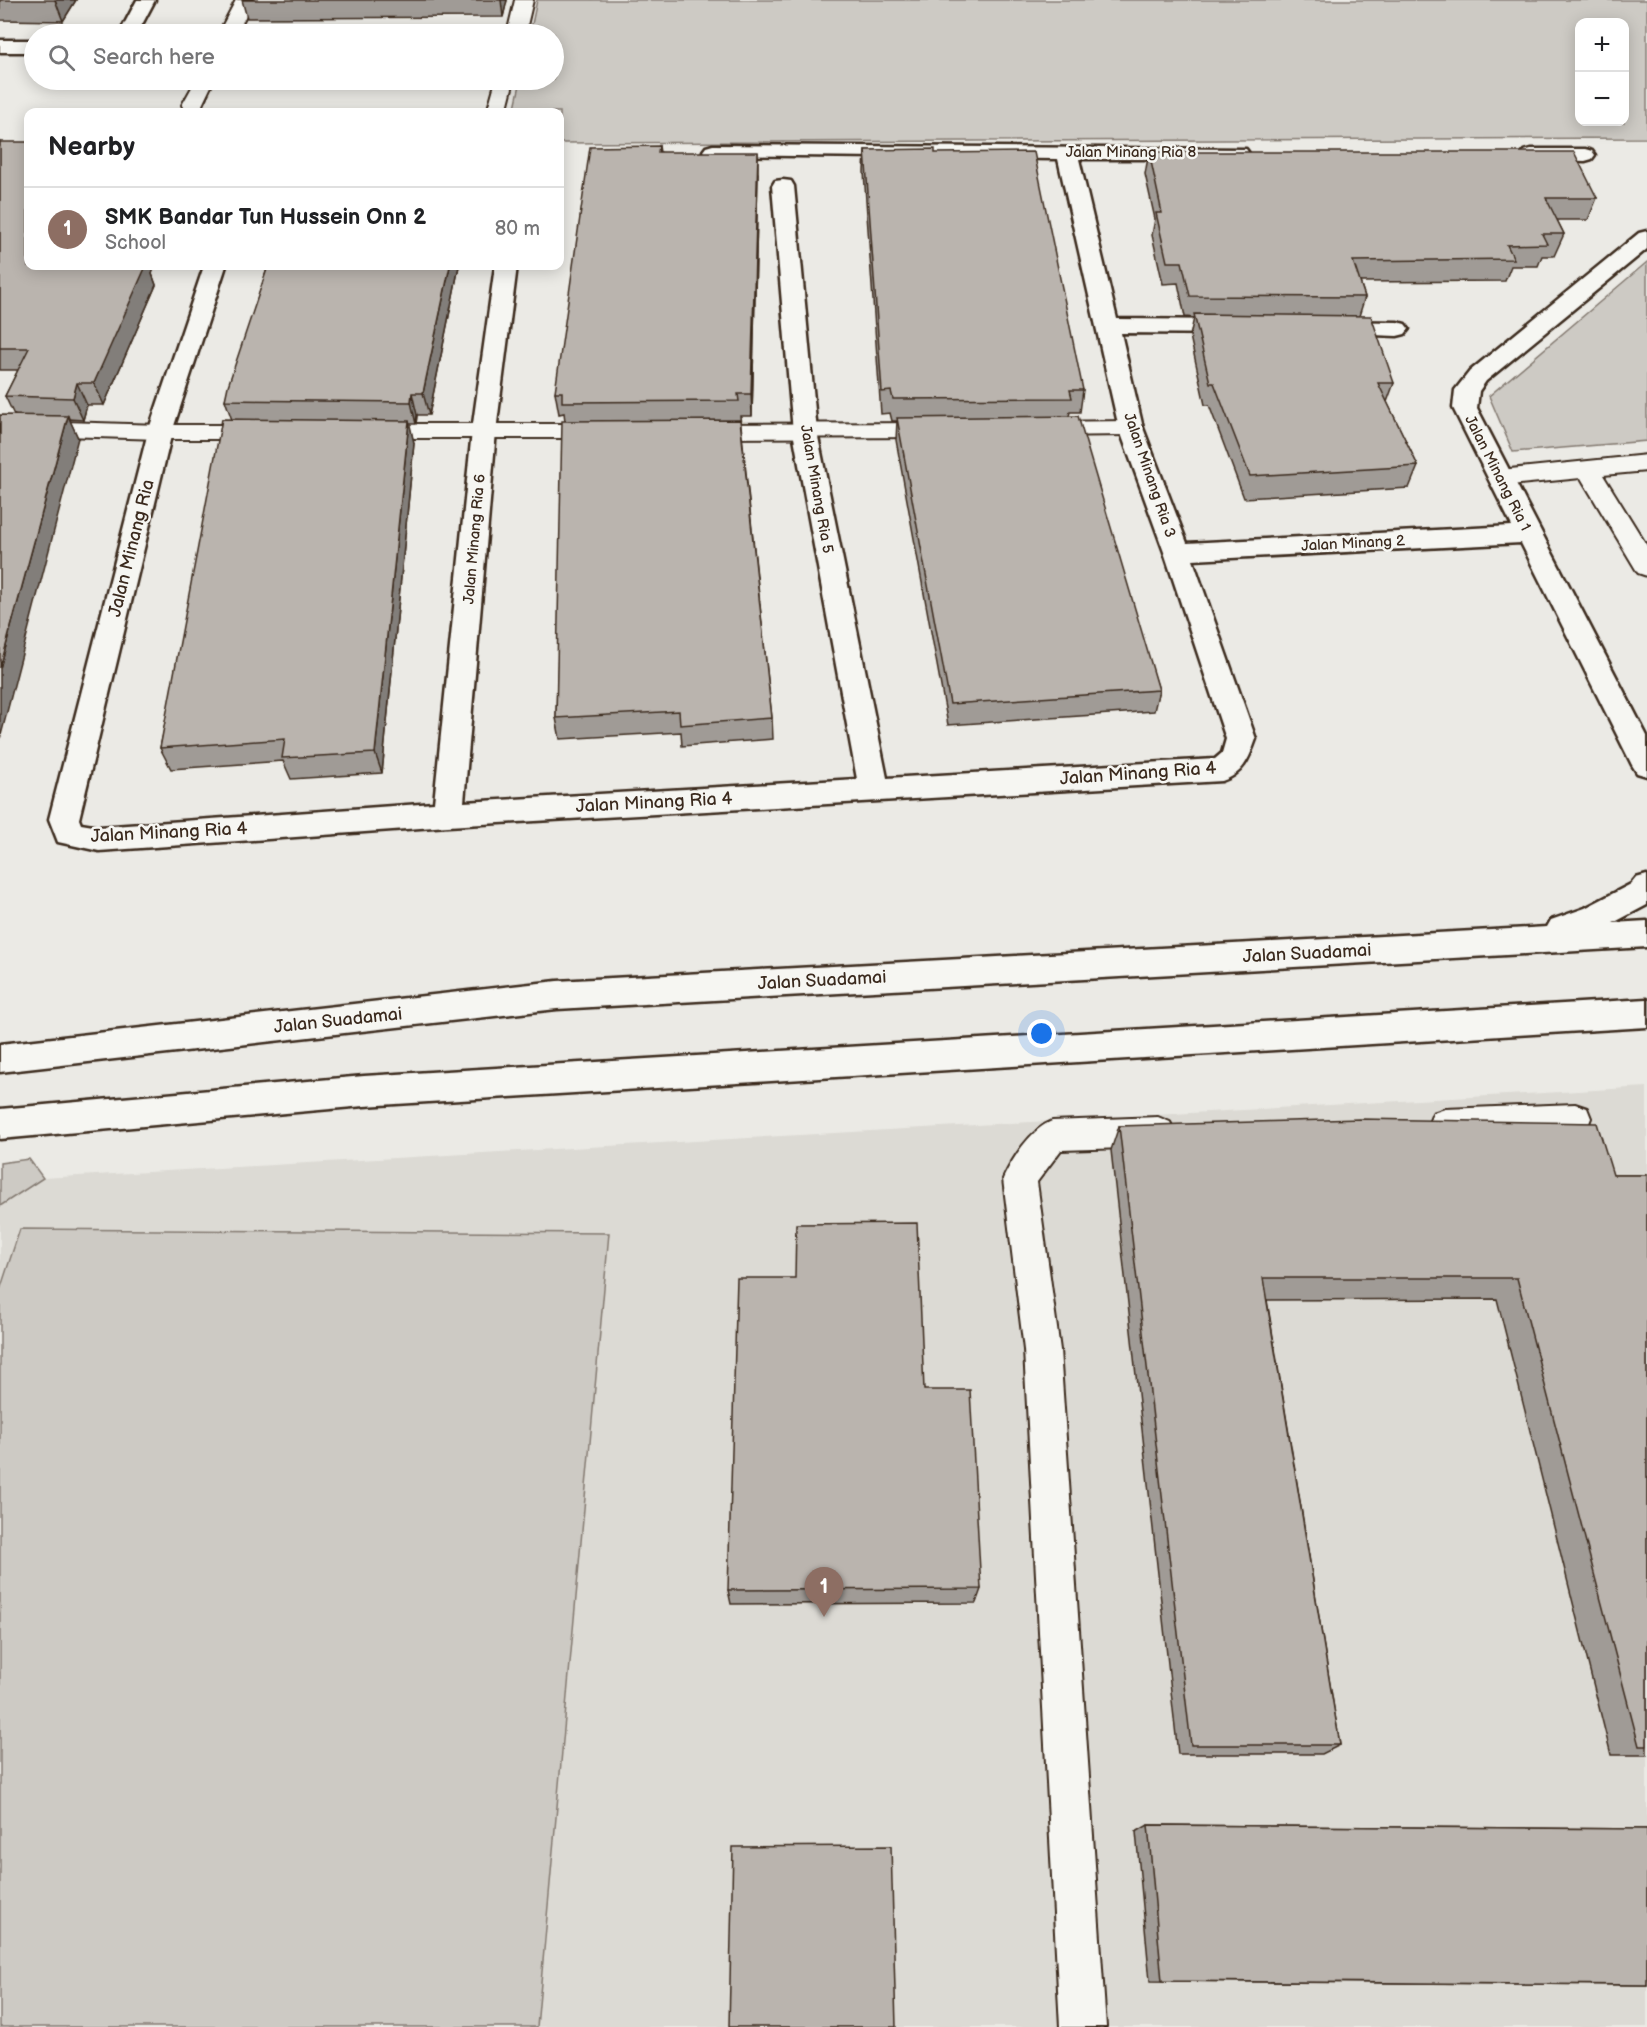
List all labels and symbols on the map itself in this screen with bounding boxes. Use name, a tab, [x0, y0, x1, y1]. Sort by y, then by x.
street label: Jalan Minang Ria 8	[1066, 143, 1196, 162]
street label: Jalan Minang Ria 3	[1119, 410, 1180, 540]
street label: Jalan Minang Ria 1	[1460, 412, 1535, 534]
street label: Jalan Minang Ria 5	[796, 423, 837, 555]
street label: Jalan Minang Ria 6	[459, 473, 490, 605]
street label: Jalan Minang Ria	[104, 477, 159, 619]
street label: Jalan Minang 2	[1301, 531, 1405, 556]
street label: Jalan Minang Ria 4	[1059, 758, 1217, 789]
street label: Jalan Minang Ria 4	[575, 788, 733, 817]
street label: Jalan Minang Ria 4	[90, 818, 248, 847]
street label: Jalan Suadamai	[1242, 940, 1372, 967]
street label: Jalan Suadamai	[757, 967, 887, 994]
street label: Jalan Suadamai	[273, 1003, 403, 1038]
your location	[1027, 1019, 1056, 1048]
pin: 1	[804, 1568, 844, 1617]

